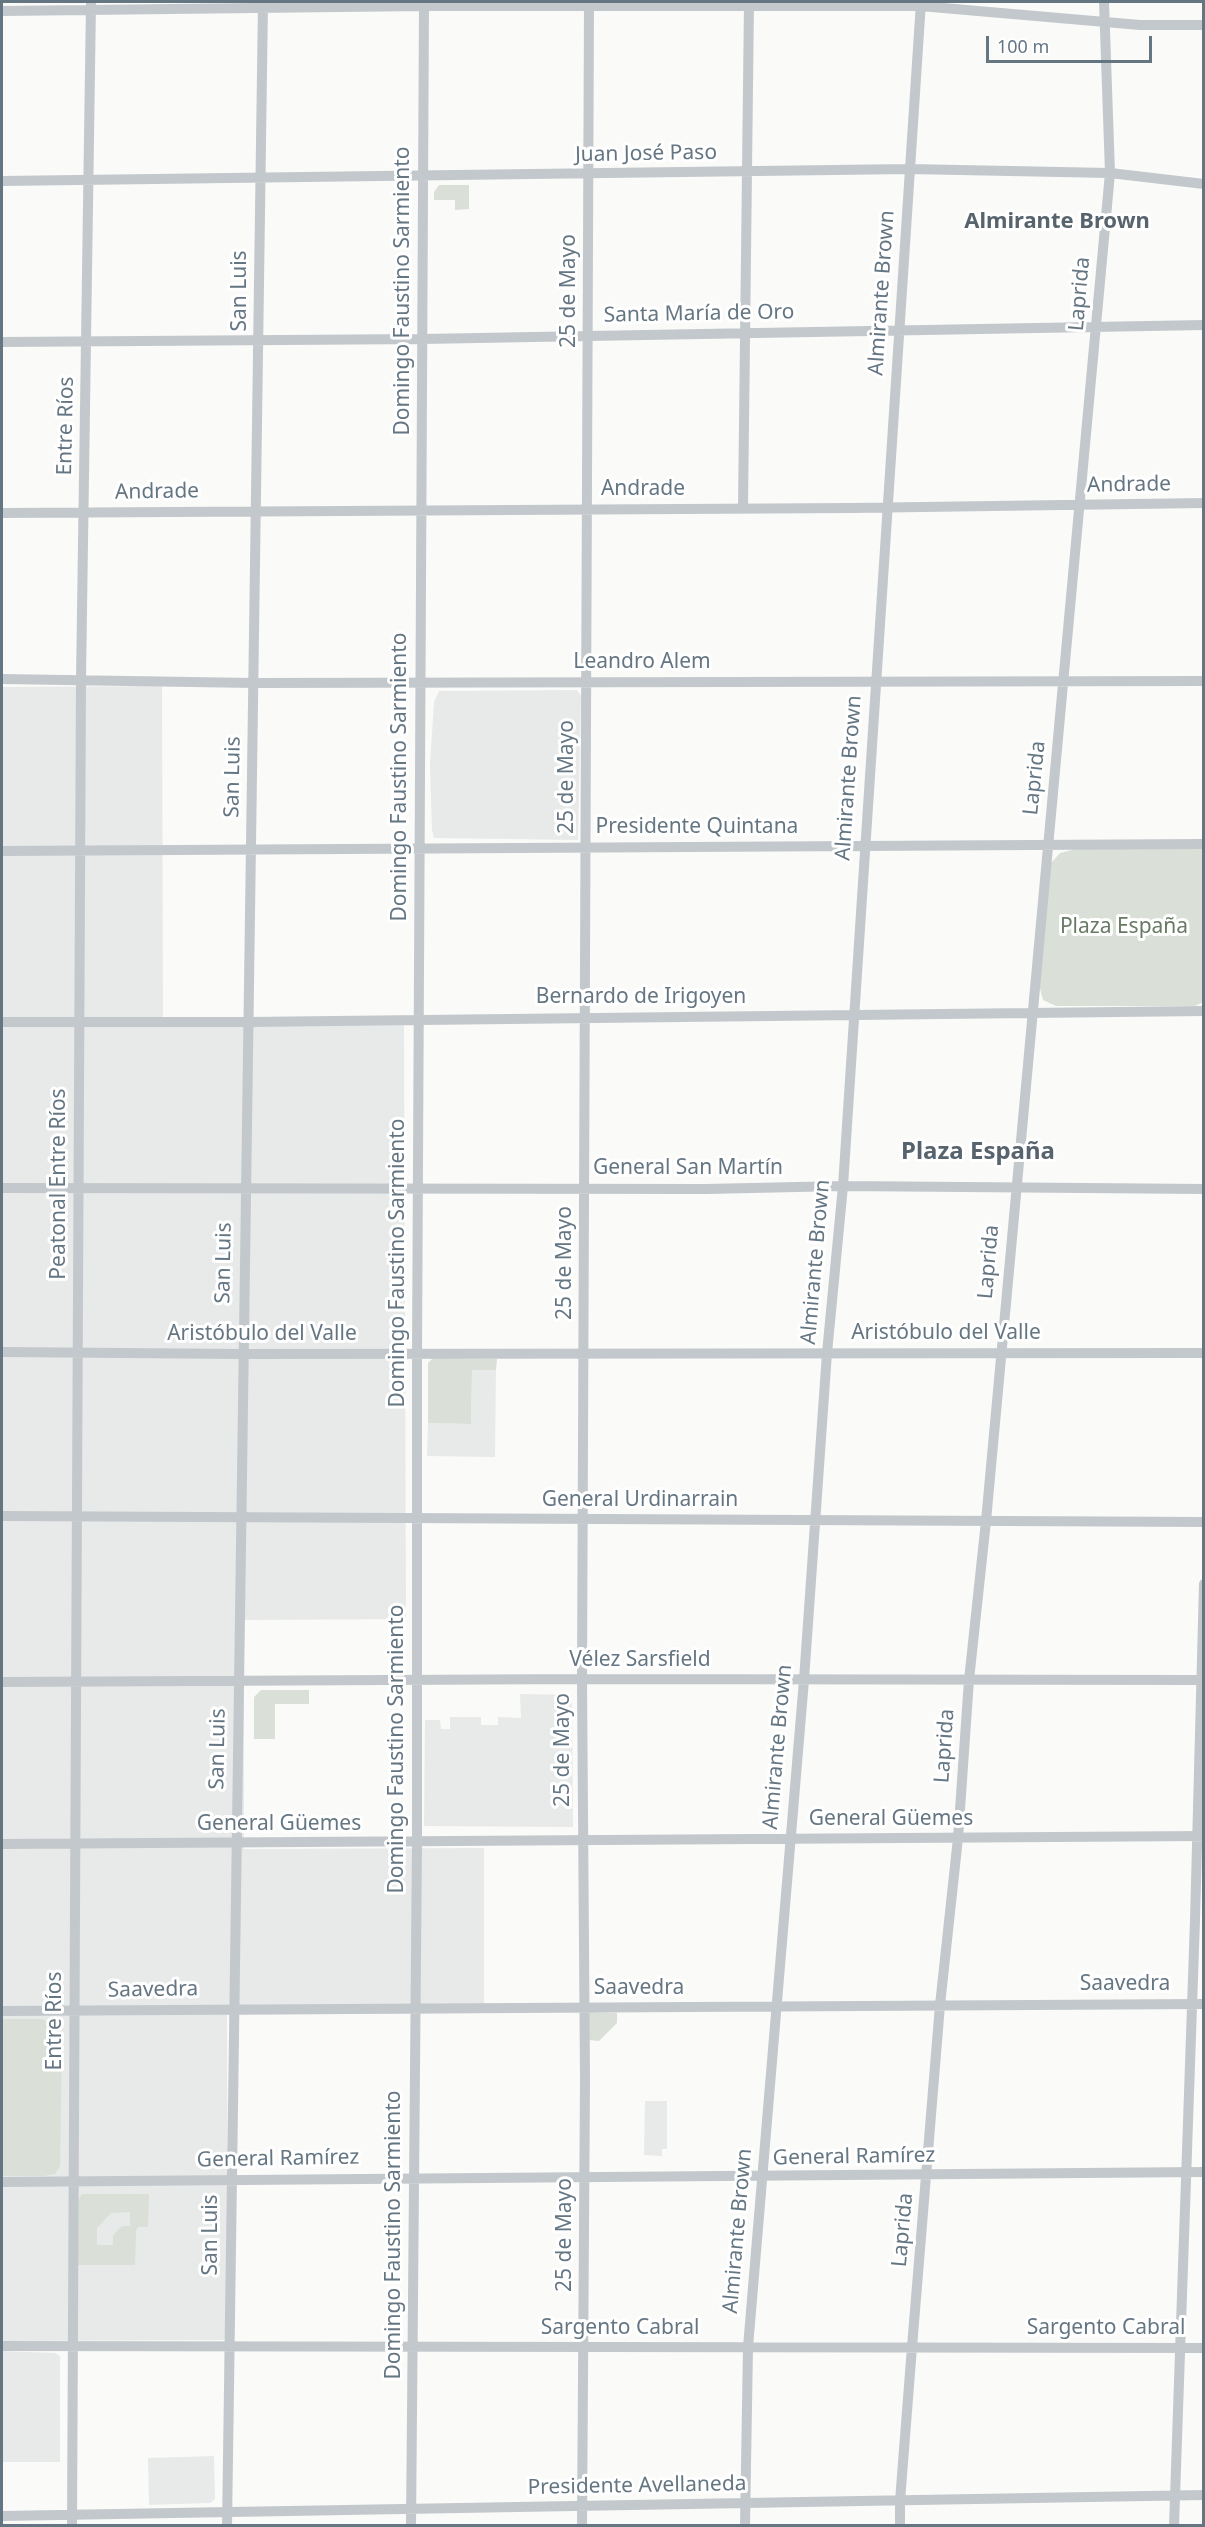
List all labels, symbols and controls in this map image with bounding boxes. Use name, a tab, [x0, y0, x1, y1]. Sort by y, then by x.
scale bar	[989, 24, 1156, 62]
text: 100 m	[997, 34, 1049, 58]
street label: Juan José Paso	[575, 140, 717, 168]
street label: Domingo Faustino Sarmiento	[390, 146, 416, 436]
district label: Almirante Brown	[964, 209, 1150, 235]
street label: Almirante Brown	[864, 210, 900, 376]
street label: 25 de Mayo	[556, 234, 582, 348]
street label: San Luis	[227, 250, 253, 332]
street label: Laprida	[1064, 256, 1096, 332]
street label: Santa María de Oro	[603, 300, 795, 328]
street label: Entre Ríos	[53, 376, 79, 476]
street label: Andrade	[1087, 472, 1171, 498]
street label: Andrade	[601, 476, 685, 502]
street label: Andrade	[115, 479, 199, 505]
street label: Domingo Faustino Sarmiento	[387, 632, 413, 922]
street label: Leandro Alem	[573, 649, 711, 675]
street label: Almirante Brown	[831, 695, 867, 861]
street label: 25 de Mayo	[554, 720, 580, 834]
street label: San Luis	[220, 736, 246, 818]
street label: Laprida	[1019, 740, 1051, 816]
street label: Presidente Quintana	[596, 814, 798, 840]
park label: Plaza España	[1060, 914, 1188, 940]
street label: Bernardo de Irigoyen	[536, 984, 746, 1010]
street label: Peatonal Entre Ríos	[46, 1088, 72, 1280]
street label: Domingo Faustino Sarmiento	[385, 1118, 411, 1408]
district label: Plaza España	[901, 1138, 1055, 1166]
street label: General San Martín	[593, 1155, 783, 1181]
street label: Almirante Brown	[796, 1178, 836, 1346]
street label: 25 de Mayo	[552, 1206, 578, 1320]
street label: San Luis	[211, 1222, 237, 1304]
street label: Laprida	[973, 1224, 1005, 1300]
street label: Aristóbulo del Valle	[851, 1320, 1041, 1346]
street label: Aristóbulo del Valle	[167, 1321, 357, 1347]
street label: General Urdinarrain	[542, 1487, 738, 1513]
street label: Domingo Faustino Sarmiento	[384, 1604, 410, 1894]
street label: Vélez Sarsfield	[569, 1647, 711, 1673]
street label: Almirante Brown	[758, 1663, 798, 1831]
street label: 25 de Mayo	[550, 1693, 576, 1807]
street label: San Luis	[205, 1708, 231, 1790]
street label: Laprida	[930, 1708, 960, 1784]
street label: General Güemes	[809, 1806, 973, 1832]
street label: General Güemes	[197, 1811, 361, 1837]
street label: Entre Ríos	[42, 1971, 68, 2071]
street label: Saavedra	[1080, 1971, 1170, 1997]
street label: Saavedra	[594, 1975, 684, 2001]
street label: Saavedra	[108, 1977, 198, 2003]
street label: Domingo Faustino Sarmiento	[381, 2090, 407, 2380]
street label: General Ramírez	[773, 2143, 935, 2171]
street label: General Ramírez	[197, 2145, 359, 2173]
street label: Almirante Brown	[718, 2147, 758, 2315]
street label: 25 de Mayo	[552, 2178, 578, 2292]
street label: Laprida	[887, 2192, 919, 2268]
street label: San Luis	[198, 2194, 224, 2276]
street label: Sargento Cabral	[541, 2315, 699, 2341]
street label: Sargento Cabral	[1027, 2315, 1185, 2341]
street label: Presidente Avellaneda	[527, 2471, 747, 2501]

